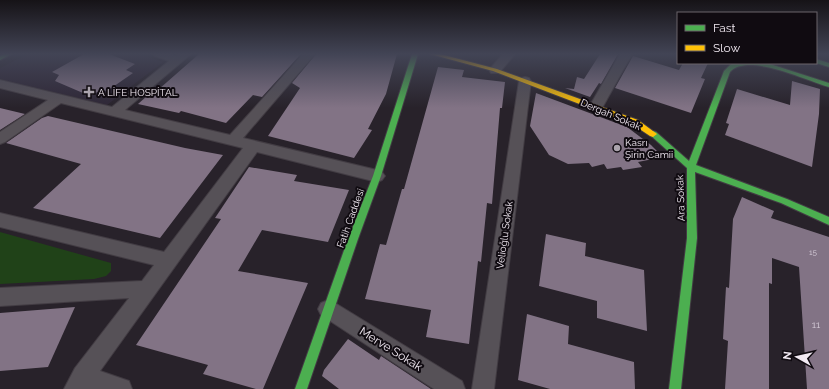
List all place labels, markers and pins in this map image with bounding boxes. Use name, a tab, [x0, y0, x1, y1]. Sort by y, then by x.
marker: A LİFE HOSPİTAL	[83, 86, 95, 98]
place label: A LİFE HOSPİTAL	[98, 87, 178, 98]
place label: Kasrı Şirin Camii	[625, 137, 673, 160]
marker: Kasrı Şirin Camii	[612, 143, 622, 153]

